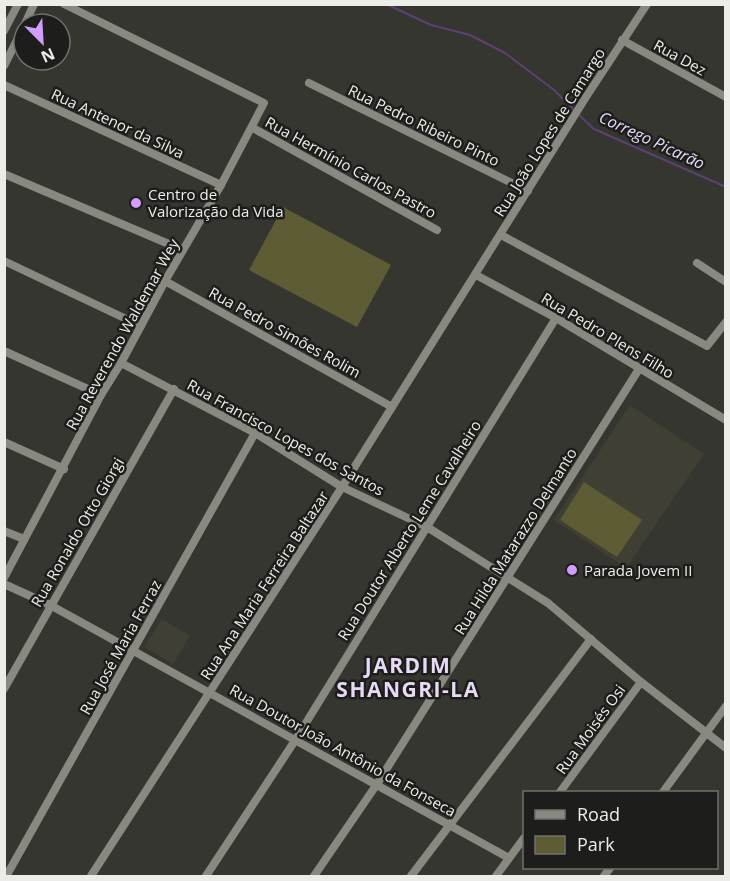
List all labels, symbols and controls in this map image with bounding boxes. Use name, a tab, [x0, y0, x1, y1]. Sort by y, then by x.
north arrow	[12, 12, 72, 72]
street label: Rua Dez	[650, 34, 710, 80]
text: N	[38, 43, 59, 68]
street label: Rua João Lopes de Camargo	[489, 44, 609, 220]
street label: Rua Pedro Ribeiro Pinto	[345, 80, 503, 170]
street label: Rua Antenor da Silva	[48, 83, 188, 163]
water label: Corrego Picarão	[596, 106, 708, 174]
street label: Rua Hermínio Carlos Pastro	[262, 112, 440, 222]
place label: Centro de Valorização da Vida	[148, 184, 283, 221]
marker: Centro de Valorização da Vida	[129, 196, 143, 210]
street label: Rua Reverendo Waldemar Wey	[61, 234, 183, 433]
street label: Rua Pedro Simões Rolim	[206, 282, 364, 382]
street label: Rua Pedro Plens Filho	[538, 287, 678, 383]
street label: Rua Francisco Lopes dos Santos	[184, 374, 388, 500]
street label: Rua Doutor Alberto Leme Cavalheiro	[333, 416, 485, 644]
street label: Rua Hilda Matarazzo Delmanto	[449, 444, 581, 638]
street label: Rua Ronaldo Otto Giorgi	[26, 454, 128, 610]
street label: Rua Ana Maria Ferreira Baltazar	[195, 487, 333, 683]
place label: Parada Jovem II	[584, 560, 692, 580]
marker: Parada Jovem II	[565, 563, 579, 577]
street label: Rua José Maria Ferraz	[75, 576, 165, 718]
district label: JARDIM SHANGRI-LA	[336, 651, 480, 703]
street label: Rua Doutor João Antônio da Fonseca	[226, 679, 460, 821]
street label: Rua Moisés Osi	[551, 680, 629, 778]
legend	[523, 791, 718, 869]
text: Road	[577, 802, 620, 826]
text: Park	[577, 832, 615, 856]

